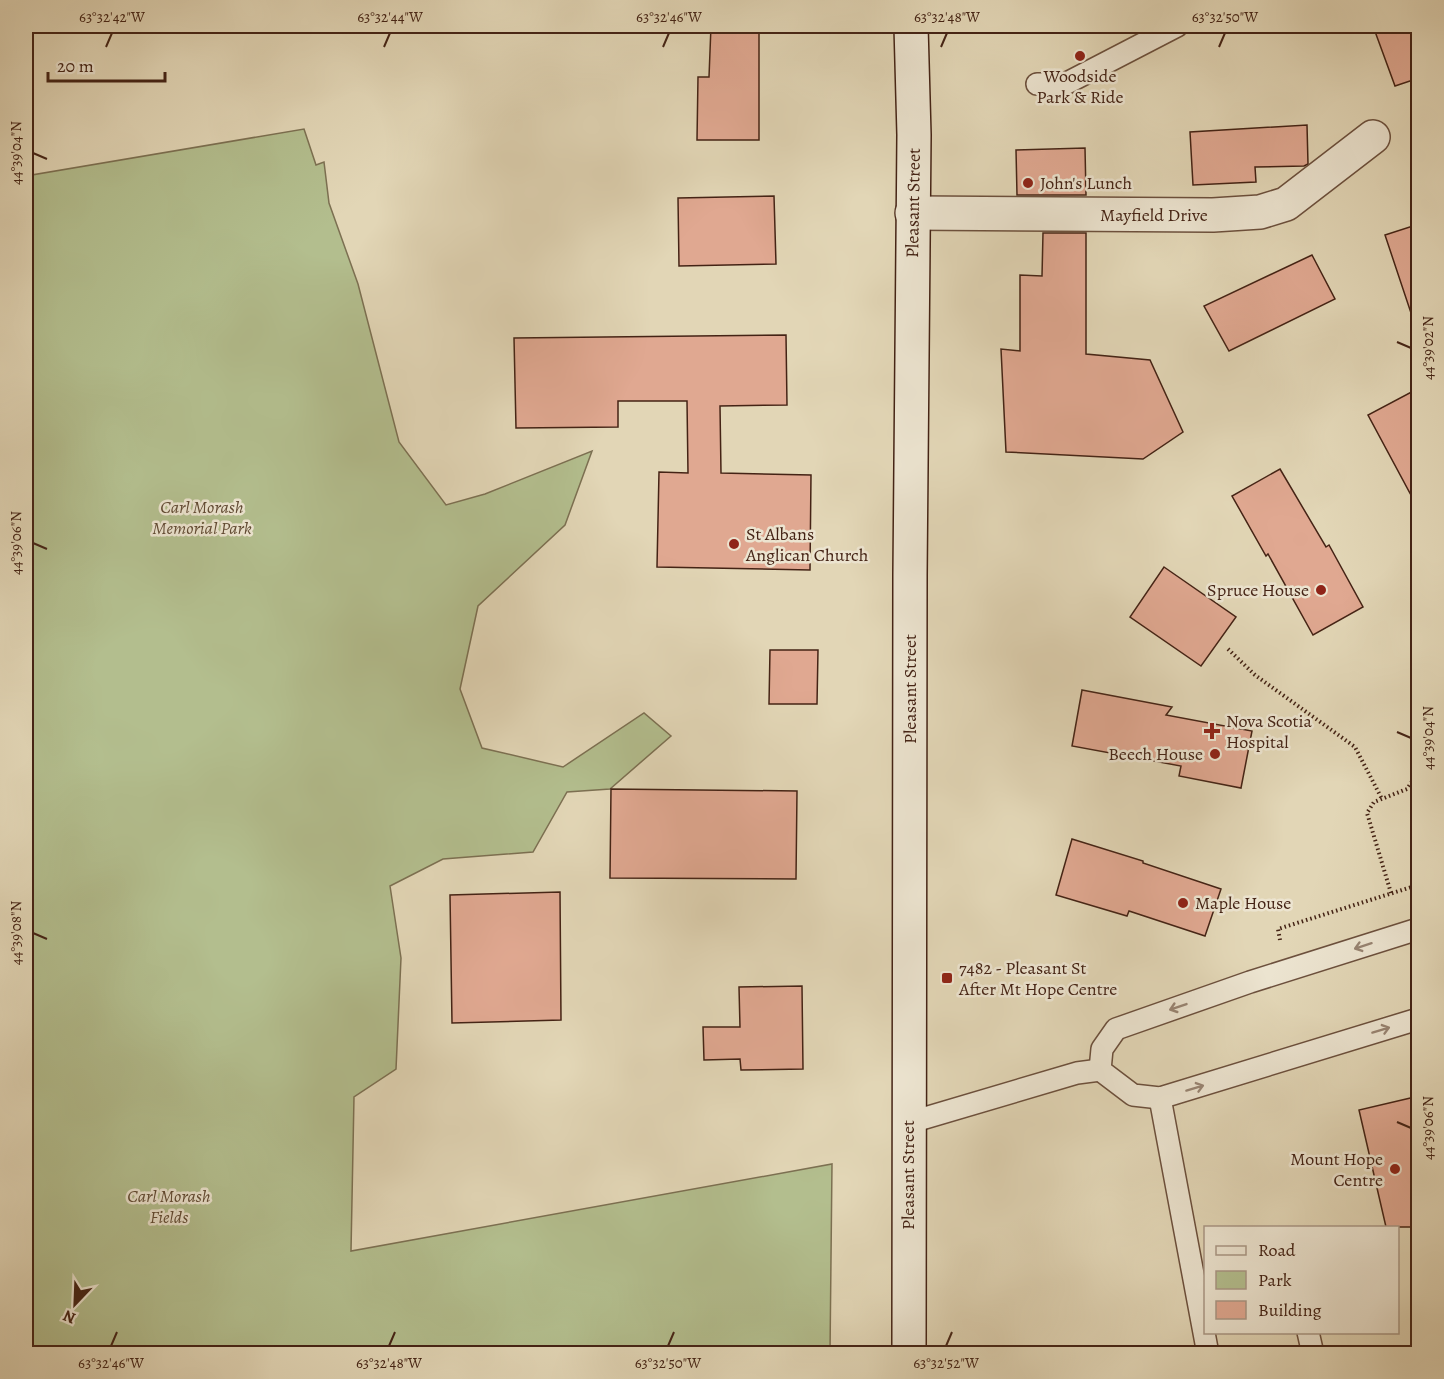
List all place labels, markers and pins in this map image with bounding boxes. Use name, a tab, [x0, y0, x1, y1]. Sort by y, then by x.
marker: Woodside Park & Ride	[1073, 49, 1087, 63]
place label: Woodside Park & Ride	[1036, 64, 1124, 109]
place label: John's Lunch	[1040, 171, 1132, 195]
marker: John's Lunch	[1021, 176, 1035, 190]
place label: St Albans Anglican Church	[745, 522, 869, 567]
marker: St Albans Anglican Church	[727, 537, 741, 551]
place label: Spruce House	[1207, 578, 1309, 602]
marker: Spruce House	[1314, 583, 1328, 597]
place label: Nova Scotia Hospital	[1226, 709, 1312, 754]
marker: Nova Scotia Hospital	[1203, 722, 1221, 740]
place label: Beech House	[1108, 742, 1203, 766]
marker: Beech House	[1208, 747, 1222, 761]
place label: Maple House	[1195, 891, 1291, 915]
marker: Maple House	[1176, 896, 1190, 910]
place label: 7482 - Pleasant St After Mt Hope Centre	[958, 956, 1117, 1001]
marker: 7482 - Pleasant St After Mt Hope Centre	[940, 971, 954, 985]
place label: Mount Hope Centre	[1290, 1147, 1383, 1192]
marker: Mount Hope Centre	[1388, 1162, 1402, 1176]

